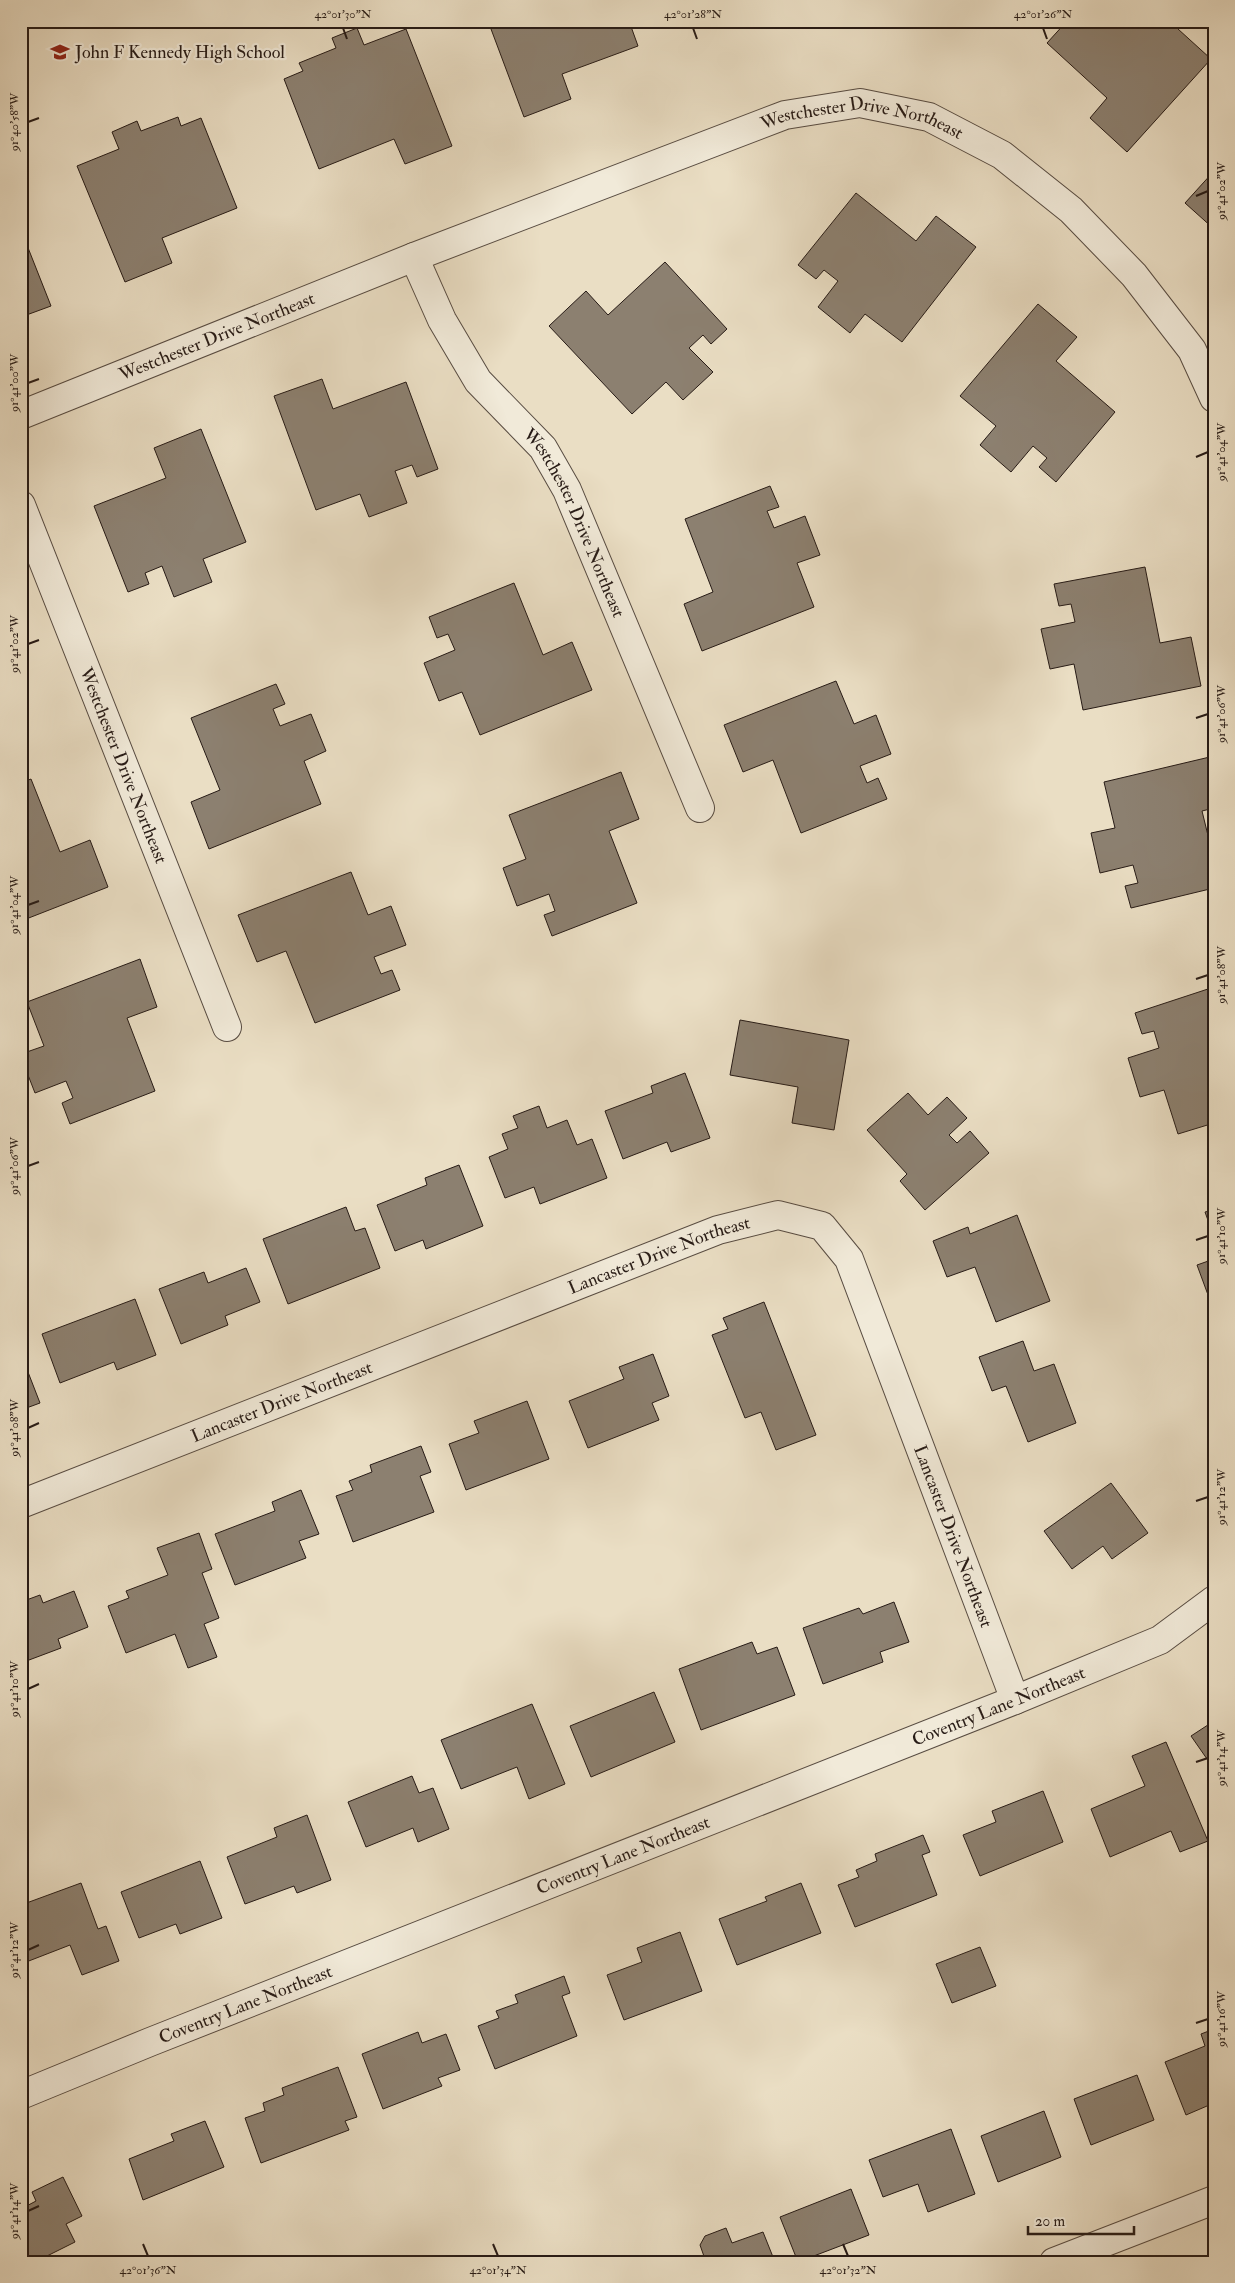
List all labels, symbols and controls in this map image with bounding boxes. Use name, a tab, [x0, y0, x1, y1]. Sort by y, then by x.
text: 42°01'30"N	[315, 7, 372, 22]
text: 42°01'28"N	[664, 7, 722, 22]
text: 42°01'26"N	[1014, 7, 1072, 22]
school or university icon: John F Kennedy High School	[49, 41, 71, 63]
place label: John F Kennedy High School	[74, 41, 285, 64]
street label: Westchester Drive Northeast	[756, 91, 968, 144]
text: 91°40'58"W	[7, 92, 22, 152]
text: 91°41'02"W	[1214, 161, 1229, 221]
street label: Westchester Drive Northeast	[115, 287, 318, 386]
text: 91°41'00"W	[7, 353, 22, 413]
street label: Westchester Drive Northeast	[518, 422, 631, 621]
text: 91°41'04"W	[1214, 422, 1229, 482]
text: 91°41'02"W	[7, 614, 22, 674]
street label: Westchester Drive Northeast	[74, 663, 173, 867]
text: 91°41'06"W	[1214, 684, 1229, 744]
text: 91°41'04"W	[7, 875, 22, 935]
text: 91°41'08"W	[1214, 945, 1229, 1005]
text: 91°41'06"W	[7, 1136, 22, 1196]
text: 91°41'10"W	[1214, 1207, 1229, 1265]
street label: Lancaster Drive Northeast	[565, 1211, 752, 1299]
street label: Lancaster Drive Northeast	[188, 1356, 376, 1448]
text: 91°41'08"W	[7, 1398, 22, 1458]
street label: Lancaster Drive Northeast	[909, 1442, 998, 1631]
text: 91°41'12"W	[1214, 1468, 1229, 1526]
text: 91°41'10"W	[7, 1660, 22, 1718]
street label: Coventry Lane Northeast	[908, 1661, 1089, 1751]
text: 91°41'14"W	[1214, 1729, 1229, 1787]
street label: Coventry Lane Northeast	[533, 1810, 713, 1900]
text: 91°41'12"W	[7, 1921, 22, 1979]
street label: Coventry Lane Northeast	[155, 1960, 336, 2049]
text: 91°41'16"W	[1214, 1990, 1229, 2048]
text: 91°41'14"W	[7, 2182, 22, 2240]
scale bar	[1028, 2203, 1134, 2235]
text: 20 m	[1035, 2212, 1065, 2231]
text: 42°01'36"N	[120, 2263, 177, 2278]
text: 42°01'34"N	[469, 2263, 527, 2278]
text: 42°01'32"N	[820, 2263, 877, 2278]

